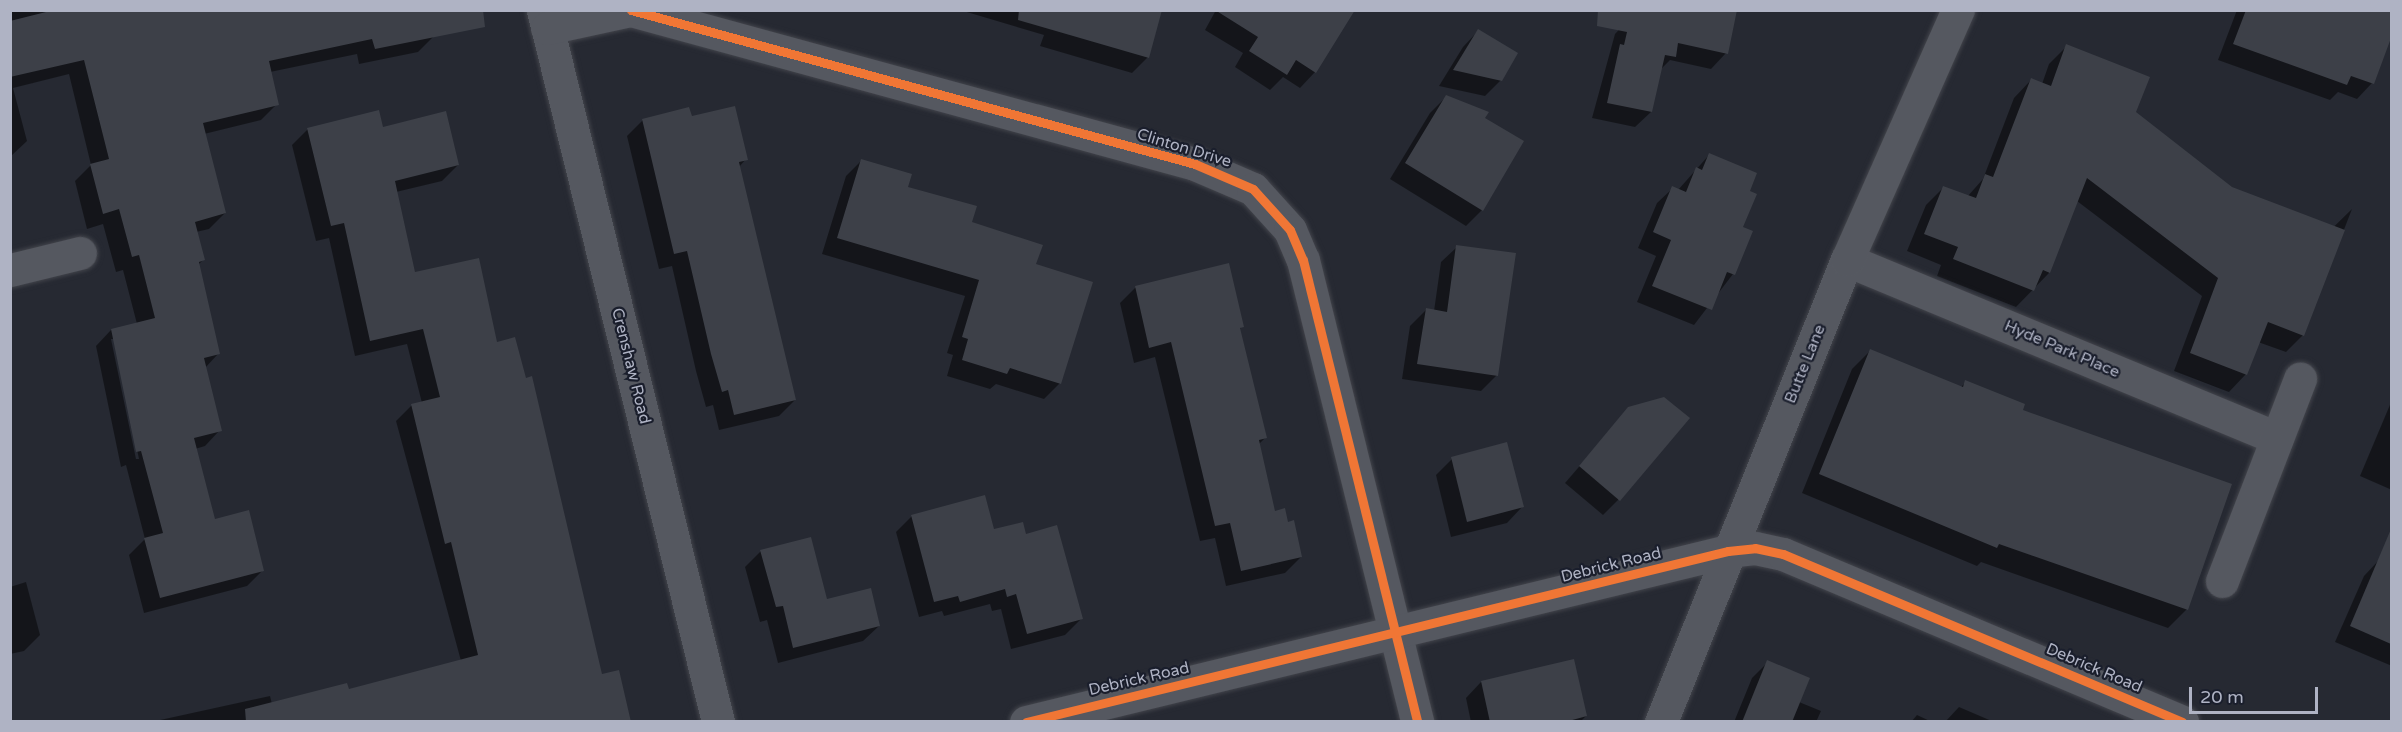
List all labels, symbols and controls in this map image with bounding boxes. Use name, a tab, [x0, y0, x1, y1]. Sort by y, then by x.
street label: Clinton Drive	[1134, 125, 1234, 171]
street label: Crenshaw Road	[607, 306, 655, 426]
street label: Hyde Park Place	[2002, 316, 2122, 382]
street label: Butte Lane	[1781, 322, 1829, 406]
street label: Debrick Road	[1559, 543, 1663, 587]
street label: Debrick Road	[2043, 639, 2145, 697]
street label: Debrick Road	[1087, 658, 1191, 700]
scale bar	[2192, 675, 2321, 713]
text: 20 m	[2200, 686, 2244, 708]

